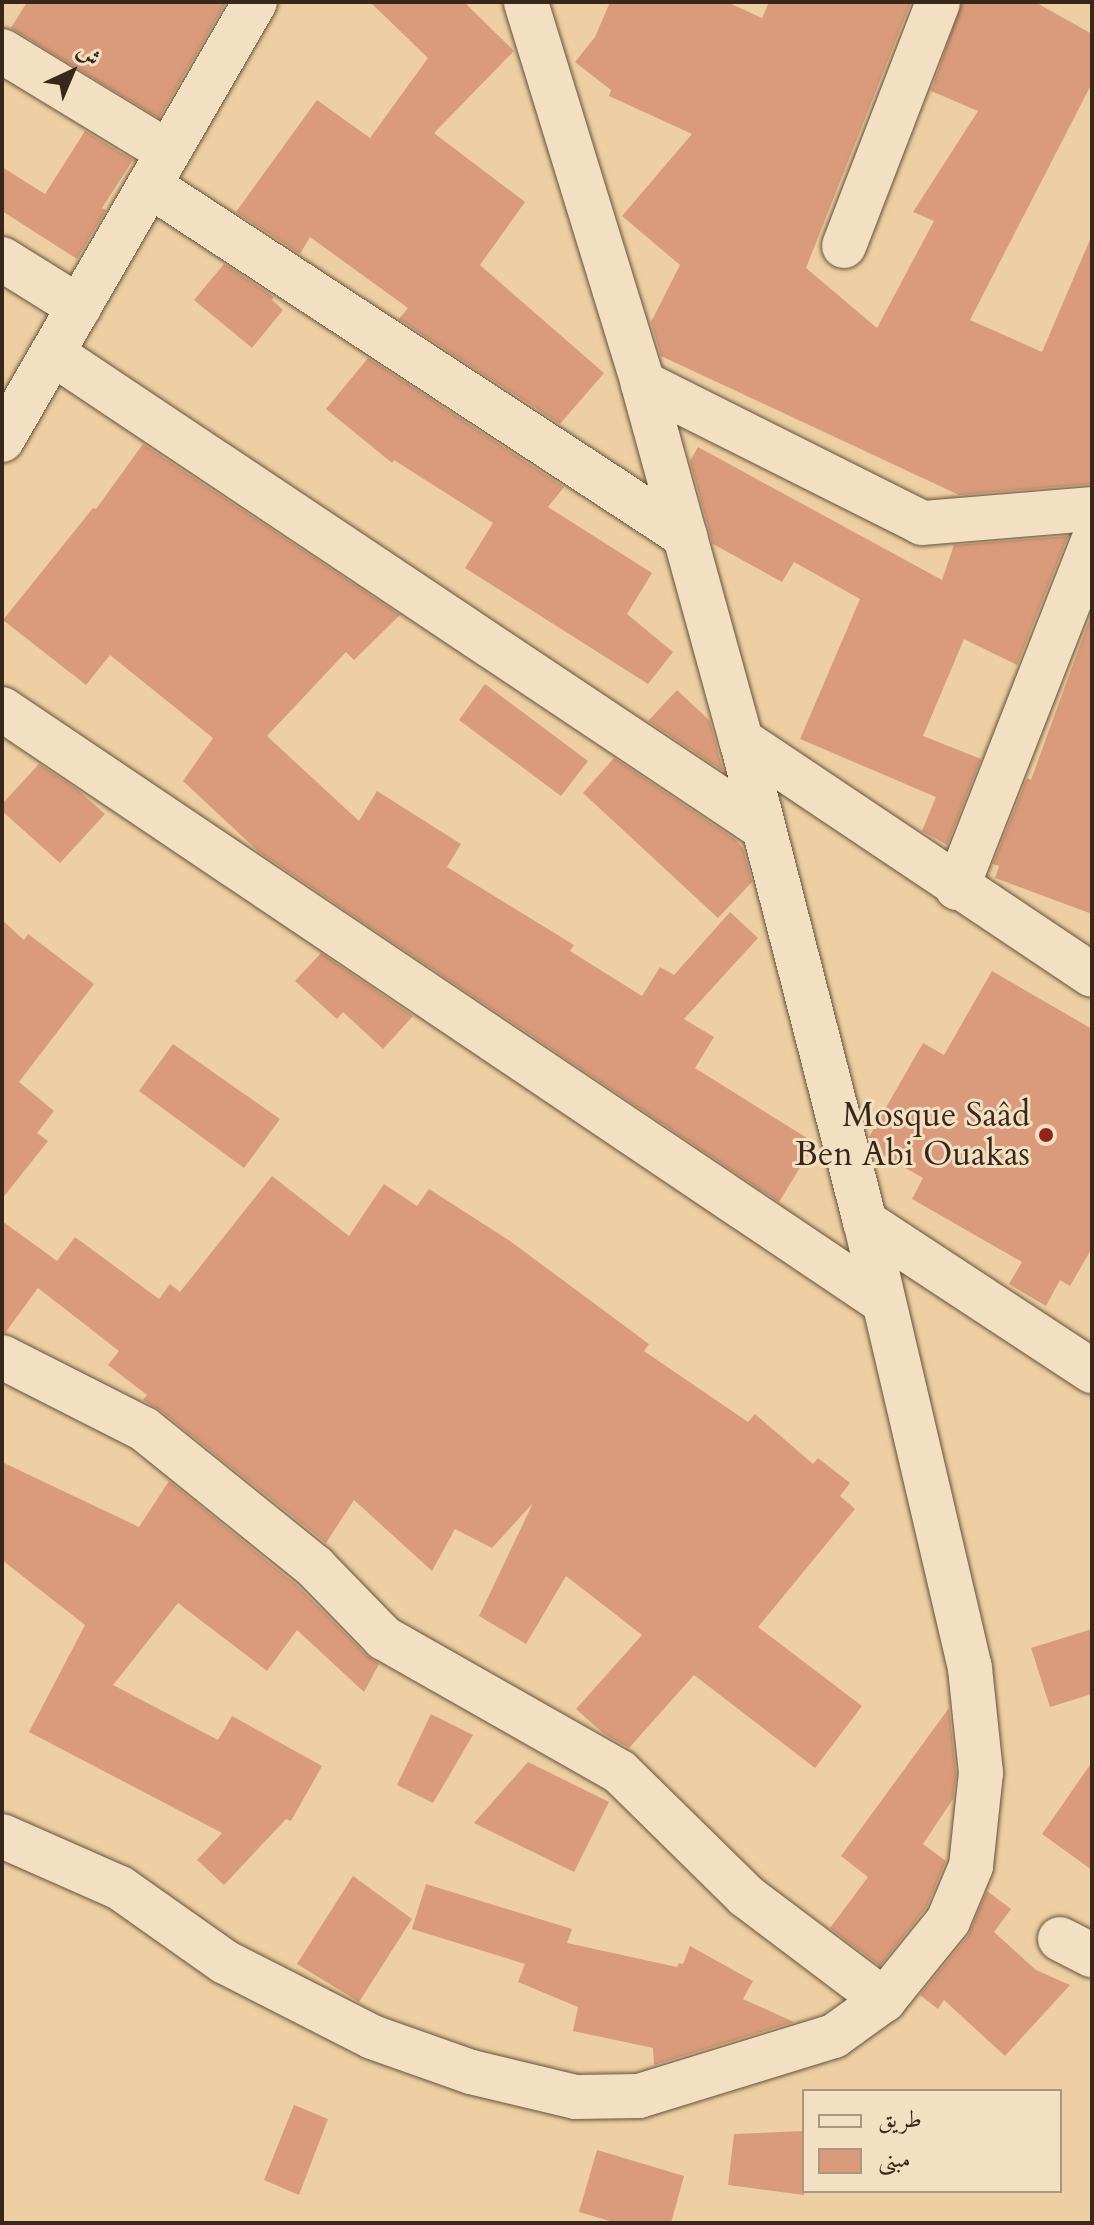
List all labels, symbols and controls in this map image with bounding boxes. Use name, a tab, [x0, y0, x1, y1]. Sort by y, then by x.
north arrow	[32, 32, 112, 112]
text: ش	[70, 36, 107, 73]
place label: Mosque Saâd Ben Abi Ouakas	[795, 1095, 1030, 1174]
marker: Mosque Saâd Ben Abi Ouakas	[1037, 1126, 1055, 1144]
legend	[802, 2089, 1062, 2193]
text: طريق	[878, 2103, 922, 2136]
text: مبنى	[878, 2143, 911, 2176]

